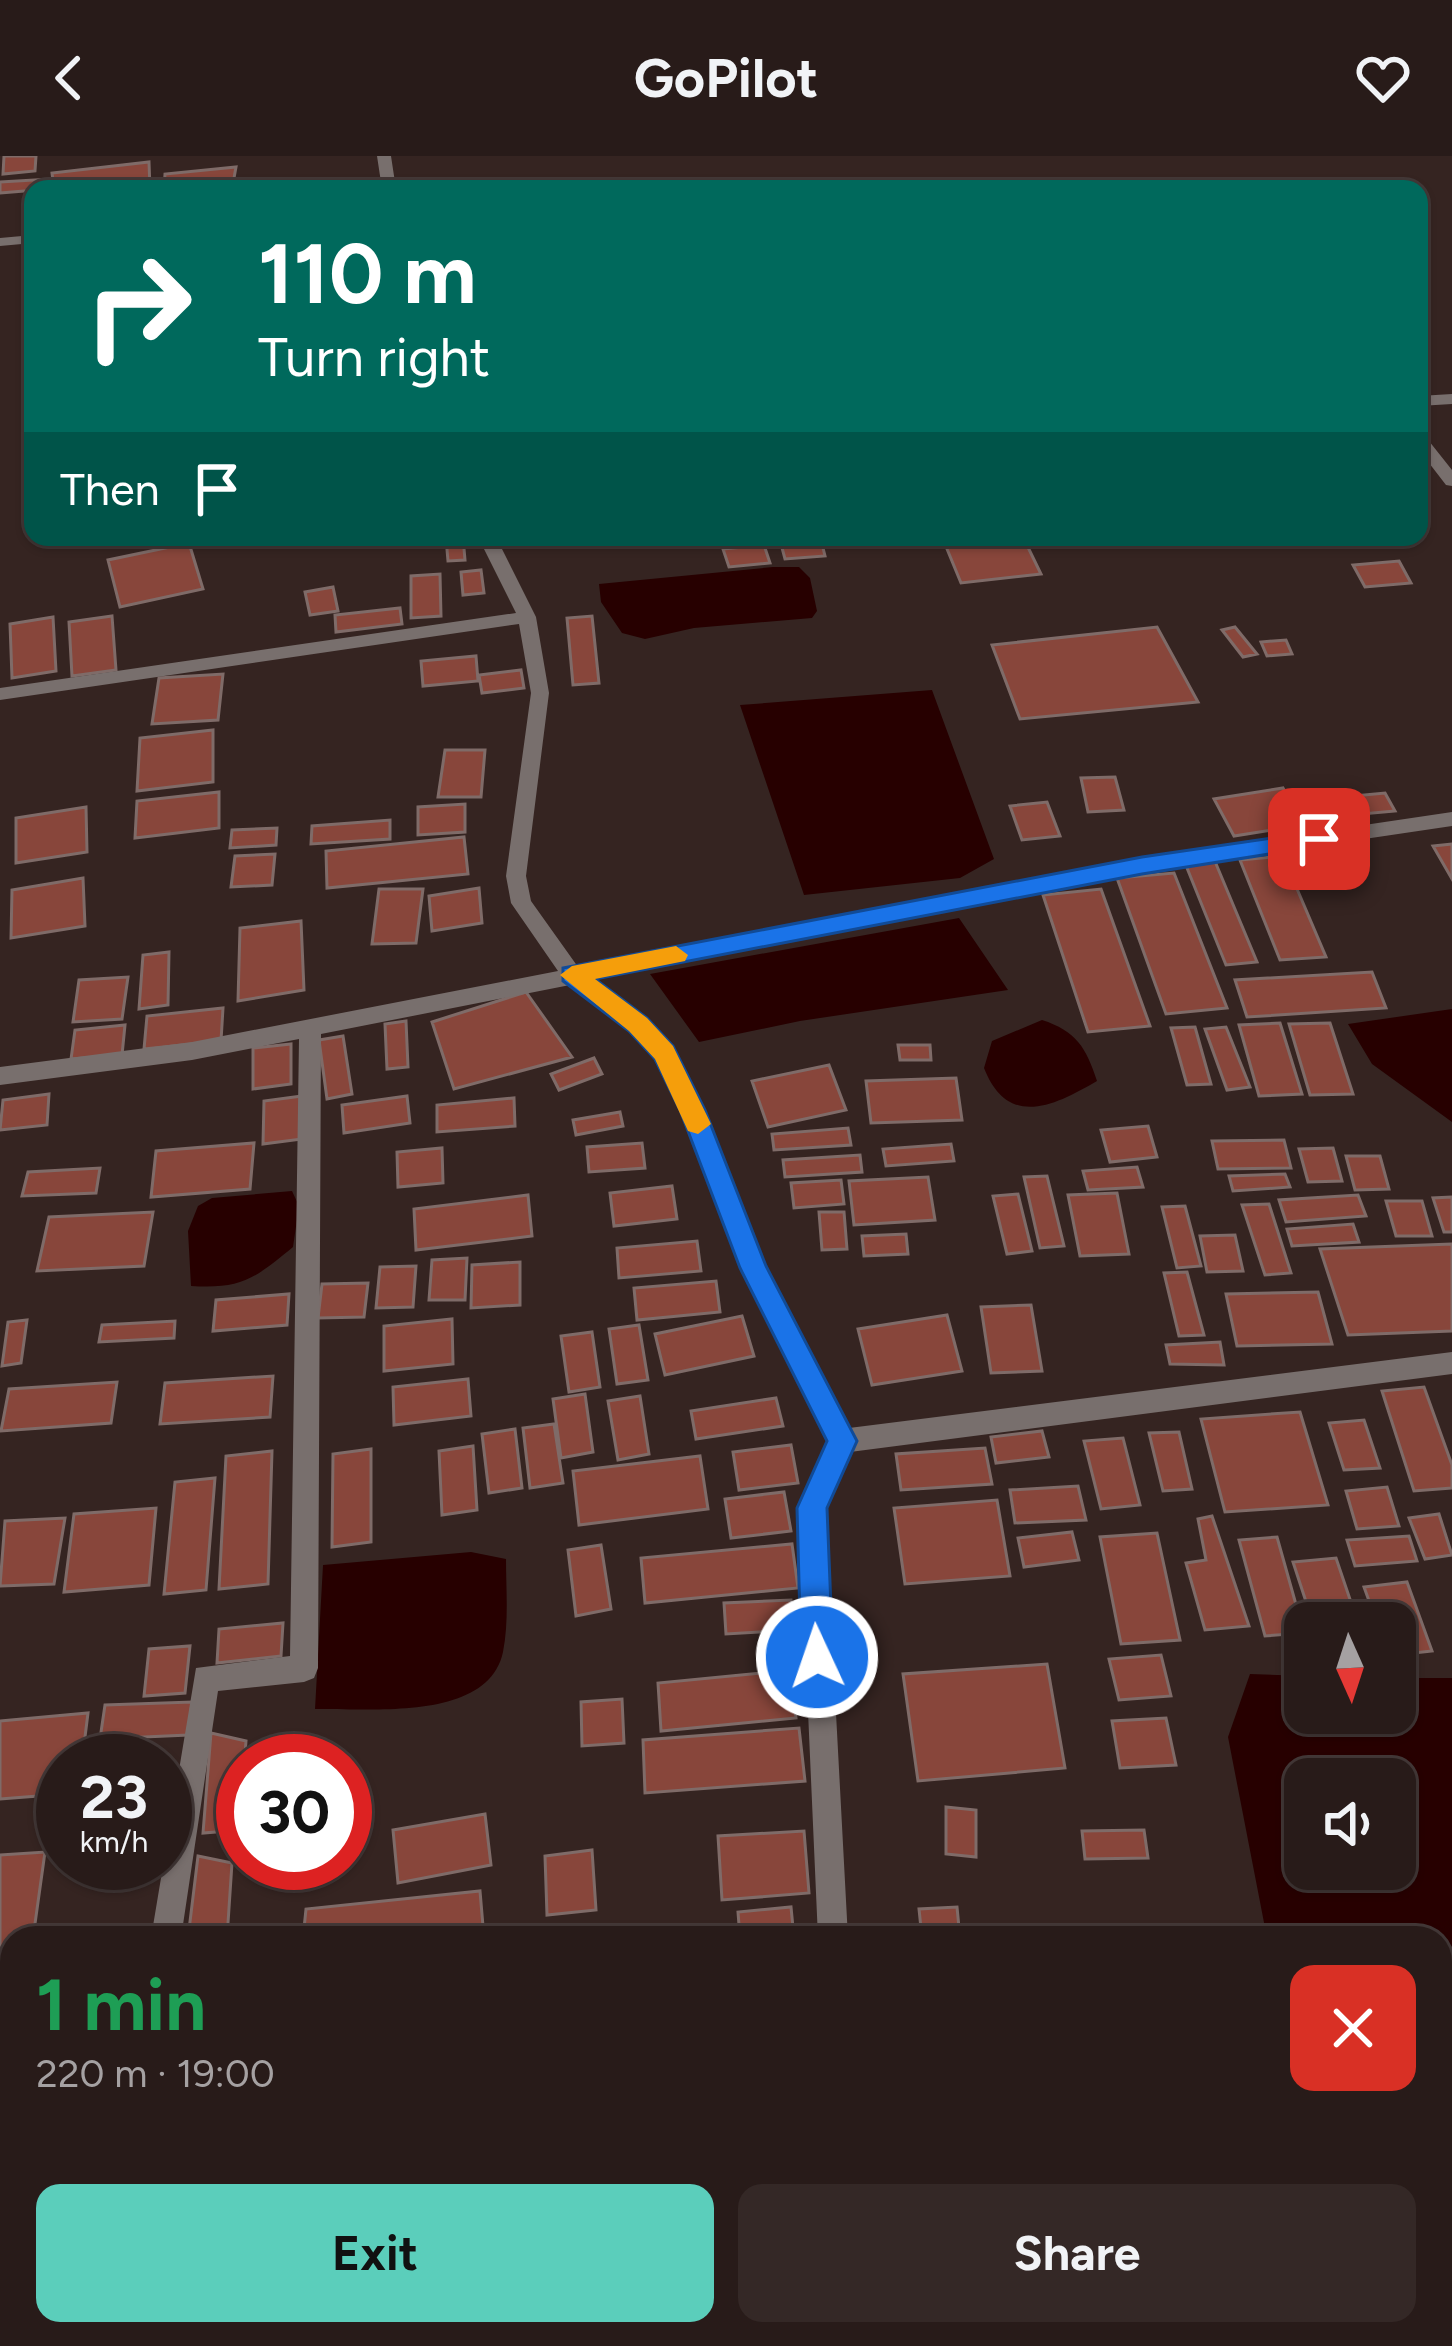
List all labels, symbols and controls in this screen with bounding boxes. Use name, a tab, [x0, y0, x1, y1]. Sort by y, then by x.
icon: back	[36, 45, 102, 111]
icon: heart	[1350, 45, 1416, 111]
text: GoPilot	[634, 46, 818, 111]
text: 110 m	[258, 223, 477, 324]
icon: right	[60, 228, 216, 384]
text: Turn right	[258, 325, 490, 390]
icon: arrive	[184, 456, 250, 522]
text: Then	[60, 462, 160, 516]
pin	[1268, 788, 1370, 890]
icon: arrive	[1286, 806, 1352, 872]
position arrow	[754, 1594, 880, 1720]
north arrow	[1284, 1602, 1416, 1734]
map controls	[1284, 1602, 1416, 1890]
speed limit sign: 30	[216, 1734, 372, 1890]
button: sound	[1284, 1758, 1416, 1890]
text: 23	[80, 1761, 148, 1833]
text: km/h	[80, 1823, 148, 1860]
text: 1 min	[36, 1962, 206, 2048]
button: close	[1290, 1965, 1416, 2091]
text: 220 m · 19:00	[36, 2050, 275, 2097]
button: Exit	[36, 2184, 714, 2322]
button: Share	[738, 2184, 1416, 2322]

